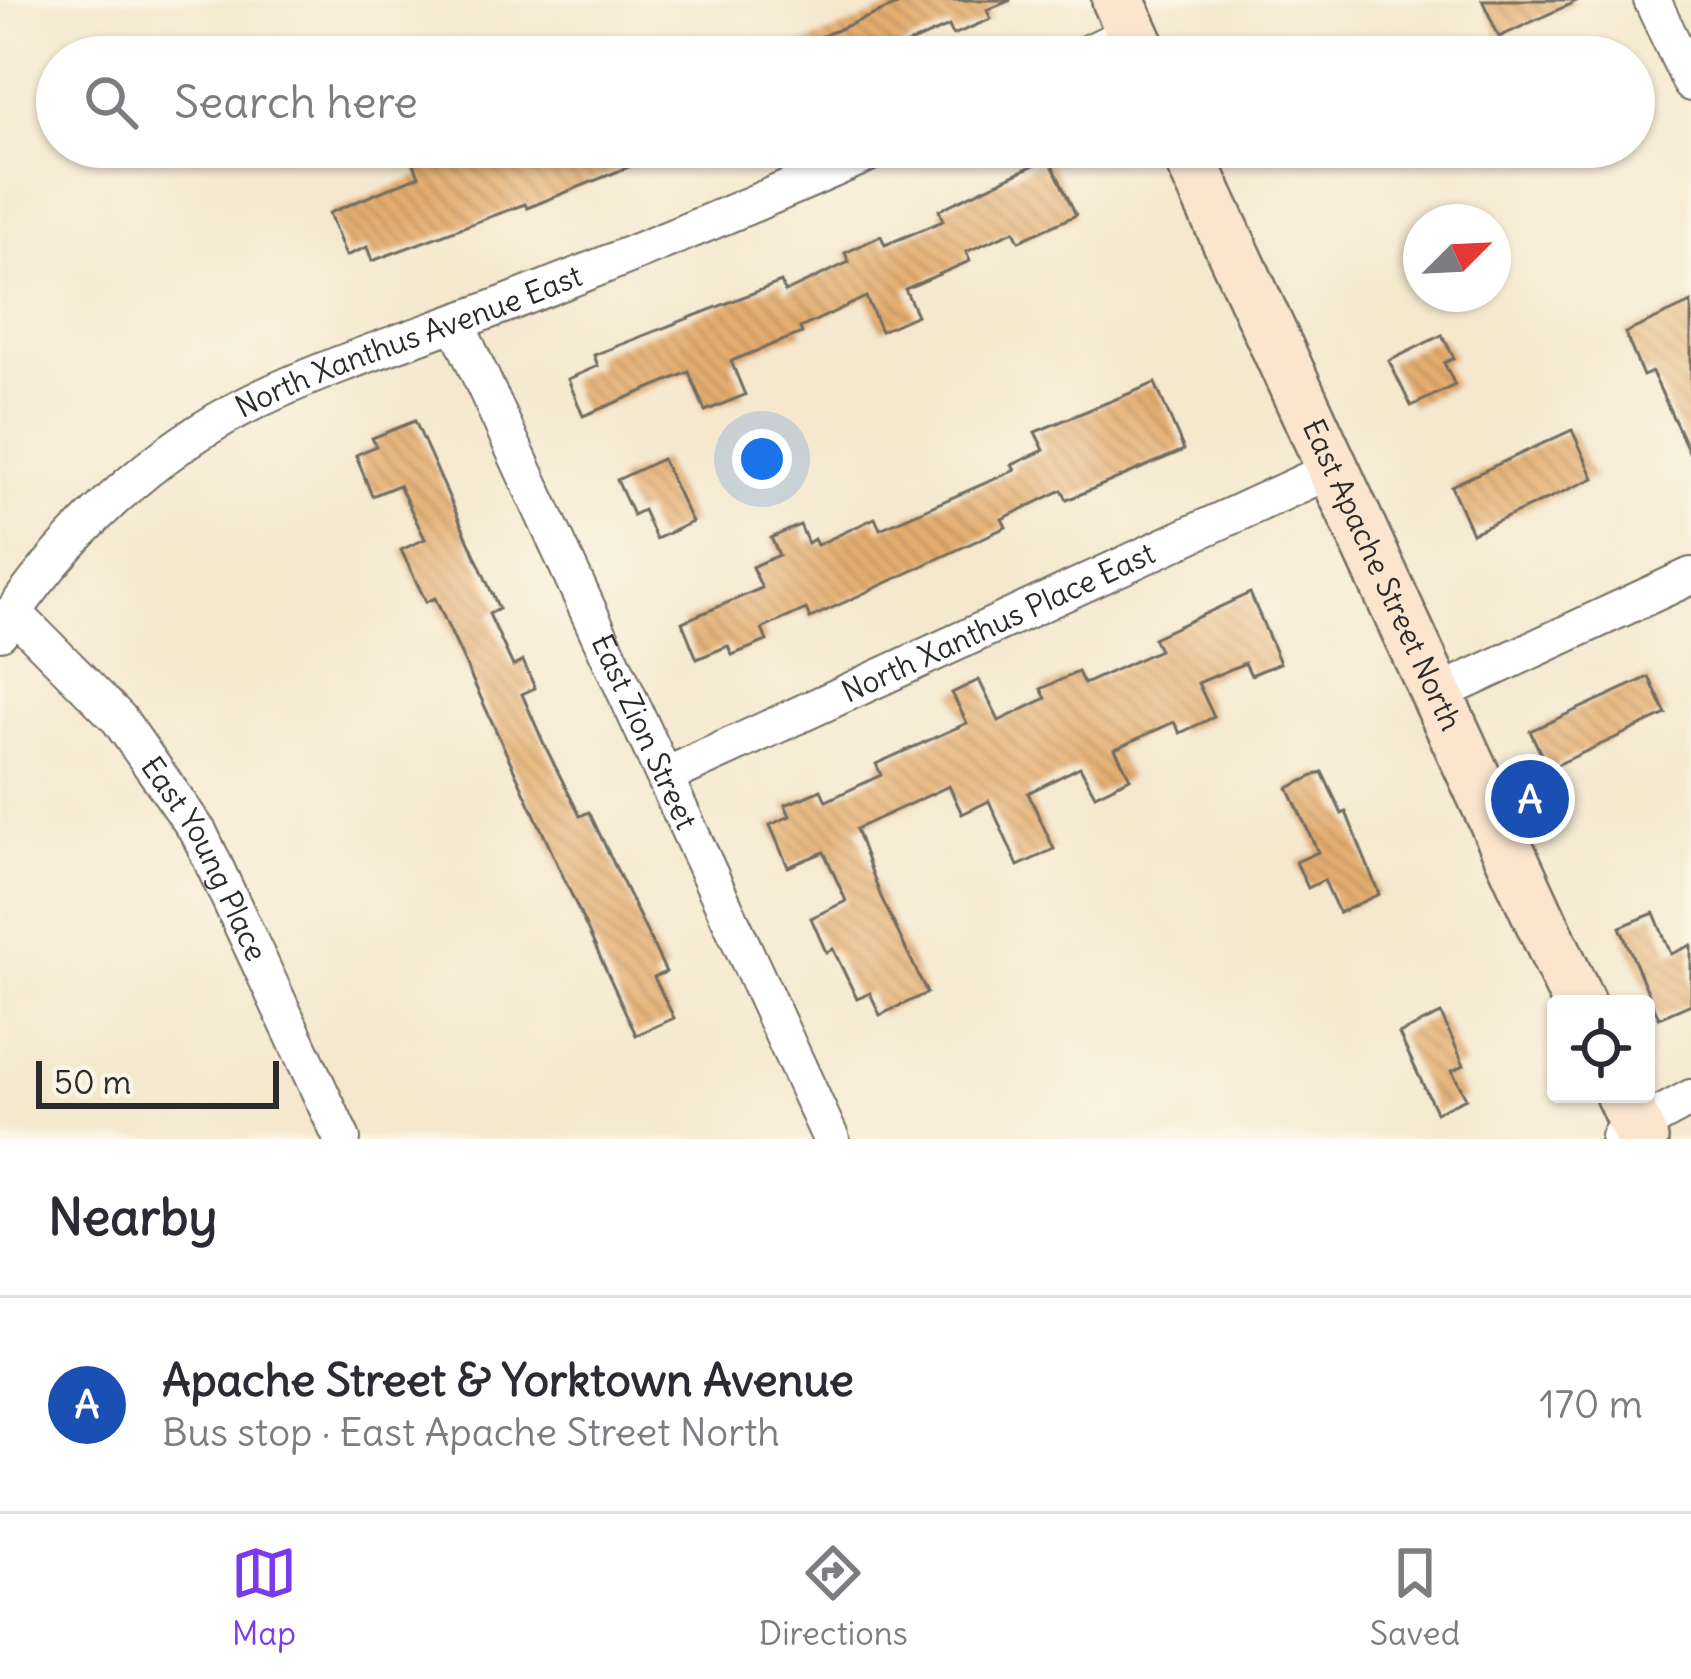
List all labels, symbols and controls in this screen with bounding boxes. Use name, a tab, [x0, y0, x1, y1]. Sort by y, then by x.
search box	[36, 36, 1655, 168]
icon: search	[78, 69, 144, 135]
text: Search here	[174, 74, 418, 130]
north arrow	[1403, 204, 1511, 312]
street label: North Xanthus Avenue East	[229, 256, 587, 426]
street label: East Apache Street North	[1295, 413, 1471, 736]
your location	[732, 429, 792, 489]
street label: North Xanthus Place East	[835, 534, 1161, 711]
street label: East Zion Street	[584, 628, 706, 835]
street label: East Young Place	[133, 749, 276, 967]
pin: A	[1491, 754, 1569, 844]
map controls	[1547, 995, 1655, 1103]
button: locate	[1547, 995, 1655, 1103]
scale bar	[36, 1055, 279, 1108]
text: 50 m	[54, 1061, 131, 1103]
text: Nearby	[48, 1185, 217, 1249]
text: Apache Street & Yorktown Avenue	[162, 1352, 854, 1408]
text: A	[74, 1380, 100, 1429]
text: 170 m	[1539, 1380, 1643, 1429]
text: Bus stop · East Apache Street North	[162, 1408, 780, 1457]
tab: Map	[231, 1540, 297, 1654]
tab: Directions	[759, 1540, 908, 1654]
tab: Saved	[1370, 1540, 1460, 1654]

